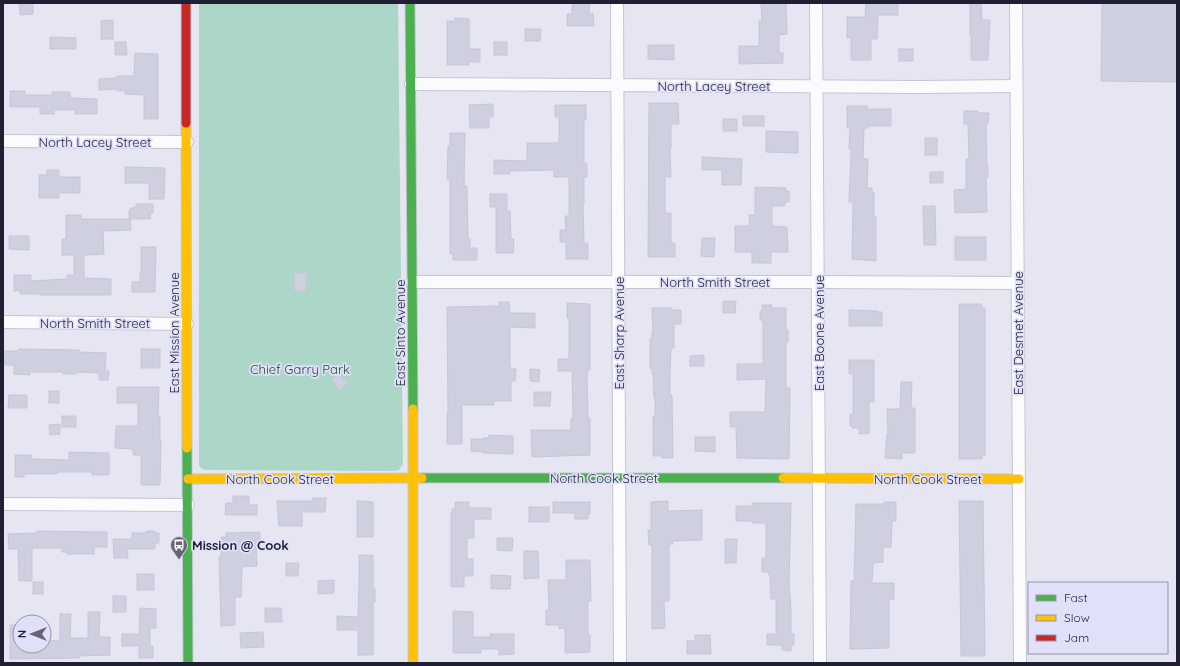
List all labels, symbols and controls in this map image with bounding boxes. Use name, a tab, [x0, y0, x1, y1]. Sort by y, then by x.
street label: North Lacey Street	[658, 78, 770, 94]
street label: North Lacey Street	[39, 134, 151, 150]
street label: East Desmet Avenue	[1010, 271, 1026, 395]
street label: East Mission Avenue	[166, 272, 182, 394]
street label: North Smith Street	[660, 274, 770, 290]
street label: East Boone Avenue	[811, 275, 827, 391]
street label: East Sharp Avenue	[611, 277, 627, 389]
street label: East Sinto Avenue	[392, 279, 408, 387]
street label: North Smith Street	[40, 315, 150, 331]
park label: Chief Garry Park	[250, 361, 350, 377]
street label: North Cook Street	[550, 470, 658, 486]
street label: North Cook Street	[226, 471, 334, 487]
street label: North Cook Street	[874, 471, 982, 487]
bus stop icon: Mission @ Cook	[169, 535, 189, 560]
place label: Mission @ Cook	[192, 537, 289, 553]
legend	[1028, 582, 1168, 654]
text: Fast	[1064, 590, 1088, 605]
text: Slow	[1064, 610, 1090, 625]
north arrow	[12, 614, 52, 654]
text: N	[15, 630, 29, 638]
text: Jam	[1064, 630, 1089, 645]

